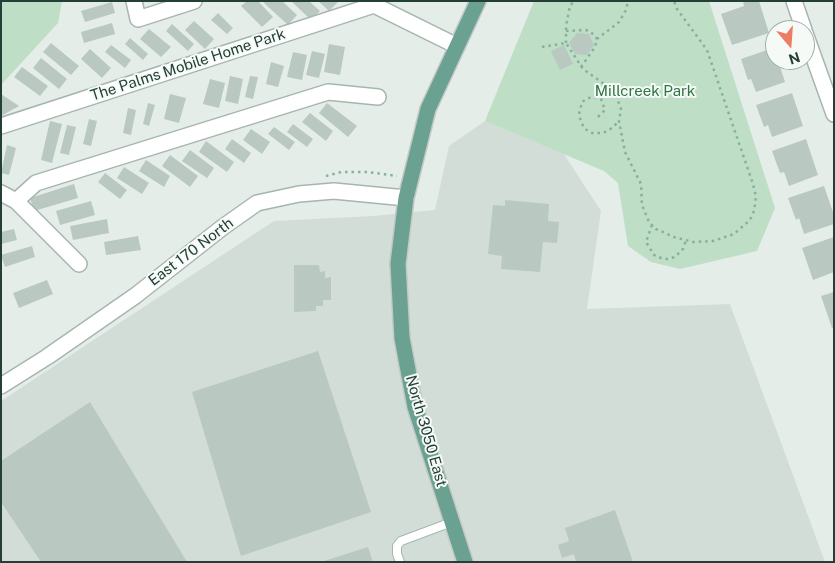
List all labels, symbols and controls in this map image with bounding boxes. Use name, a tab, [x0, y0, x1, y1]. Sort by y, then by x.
north arrow	[765, 20, 815, 70]
street label: The Palms Mobile Home Park	[88, 25, 288, 105]
text: N	[787, 49, 802, 68]
park label: Millcreek Park	[595, 82, 695, 100]
street label: East 170 North	[145, 214, 237, 290]
street label: North 3050 East	[401, 373, 451, 489]

